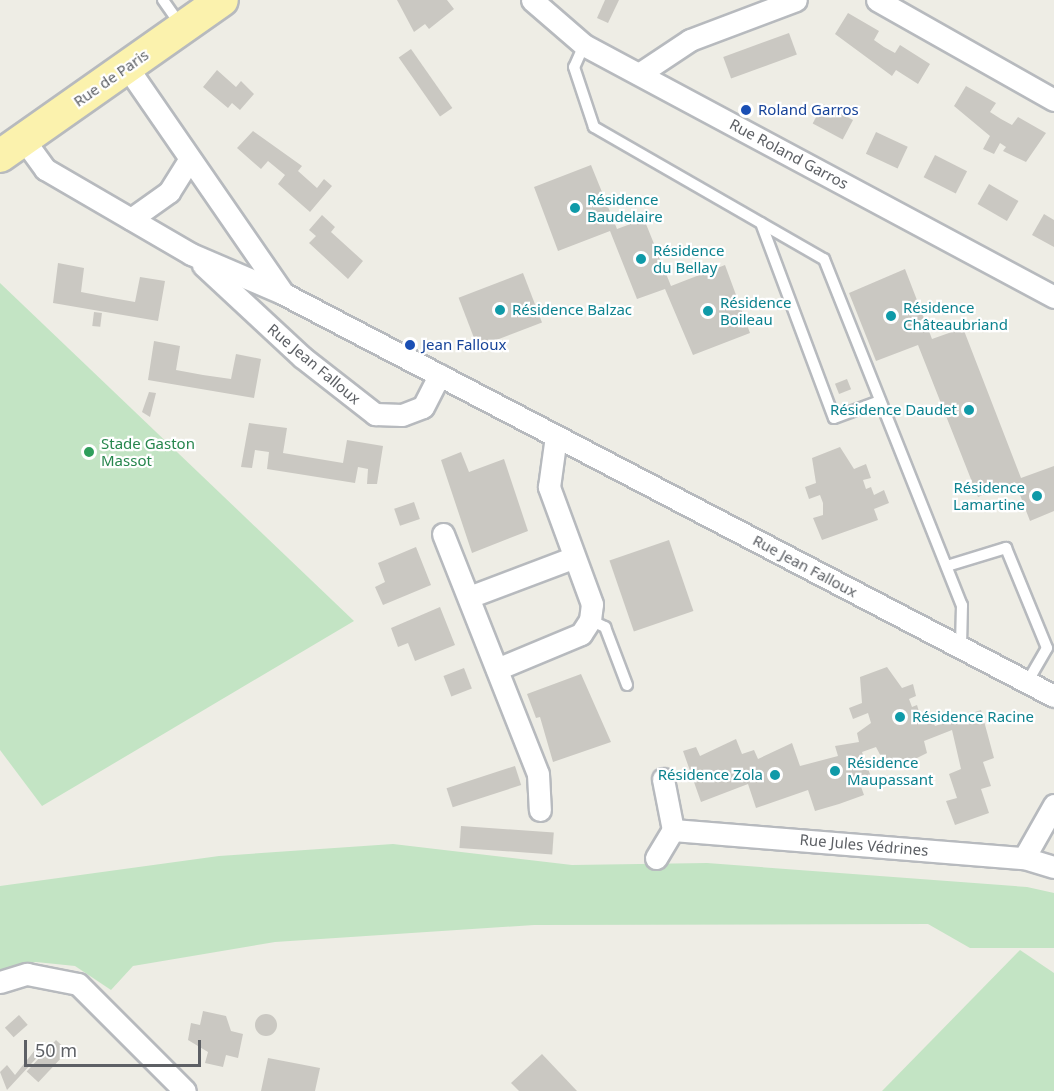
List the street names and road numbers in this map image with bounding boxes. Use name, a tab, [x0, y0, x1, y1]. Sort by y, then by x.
street label: Rue de Paris	[70, 46, 152, 110]
street label: Rue Roland Garros	[727, 115, 851, 193]
street label: Rue Jean Falloux	[264, 320, 364, 408]
street label: Rue Jean Falloux	[750, 531, 860, 601]
street label: Rue Jules Védrines	[799, 830, 929, 860]

